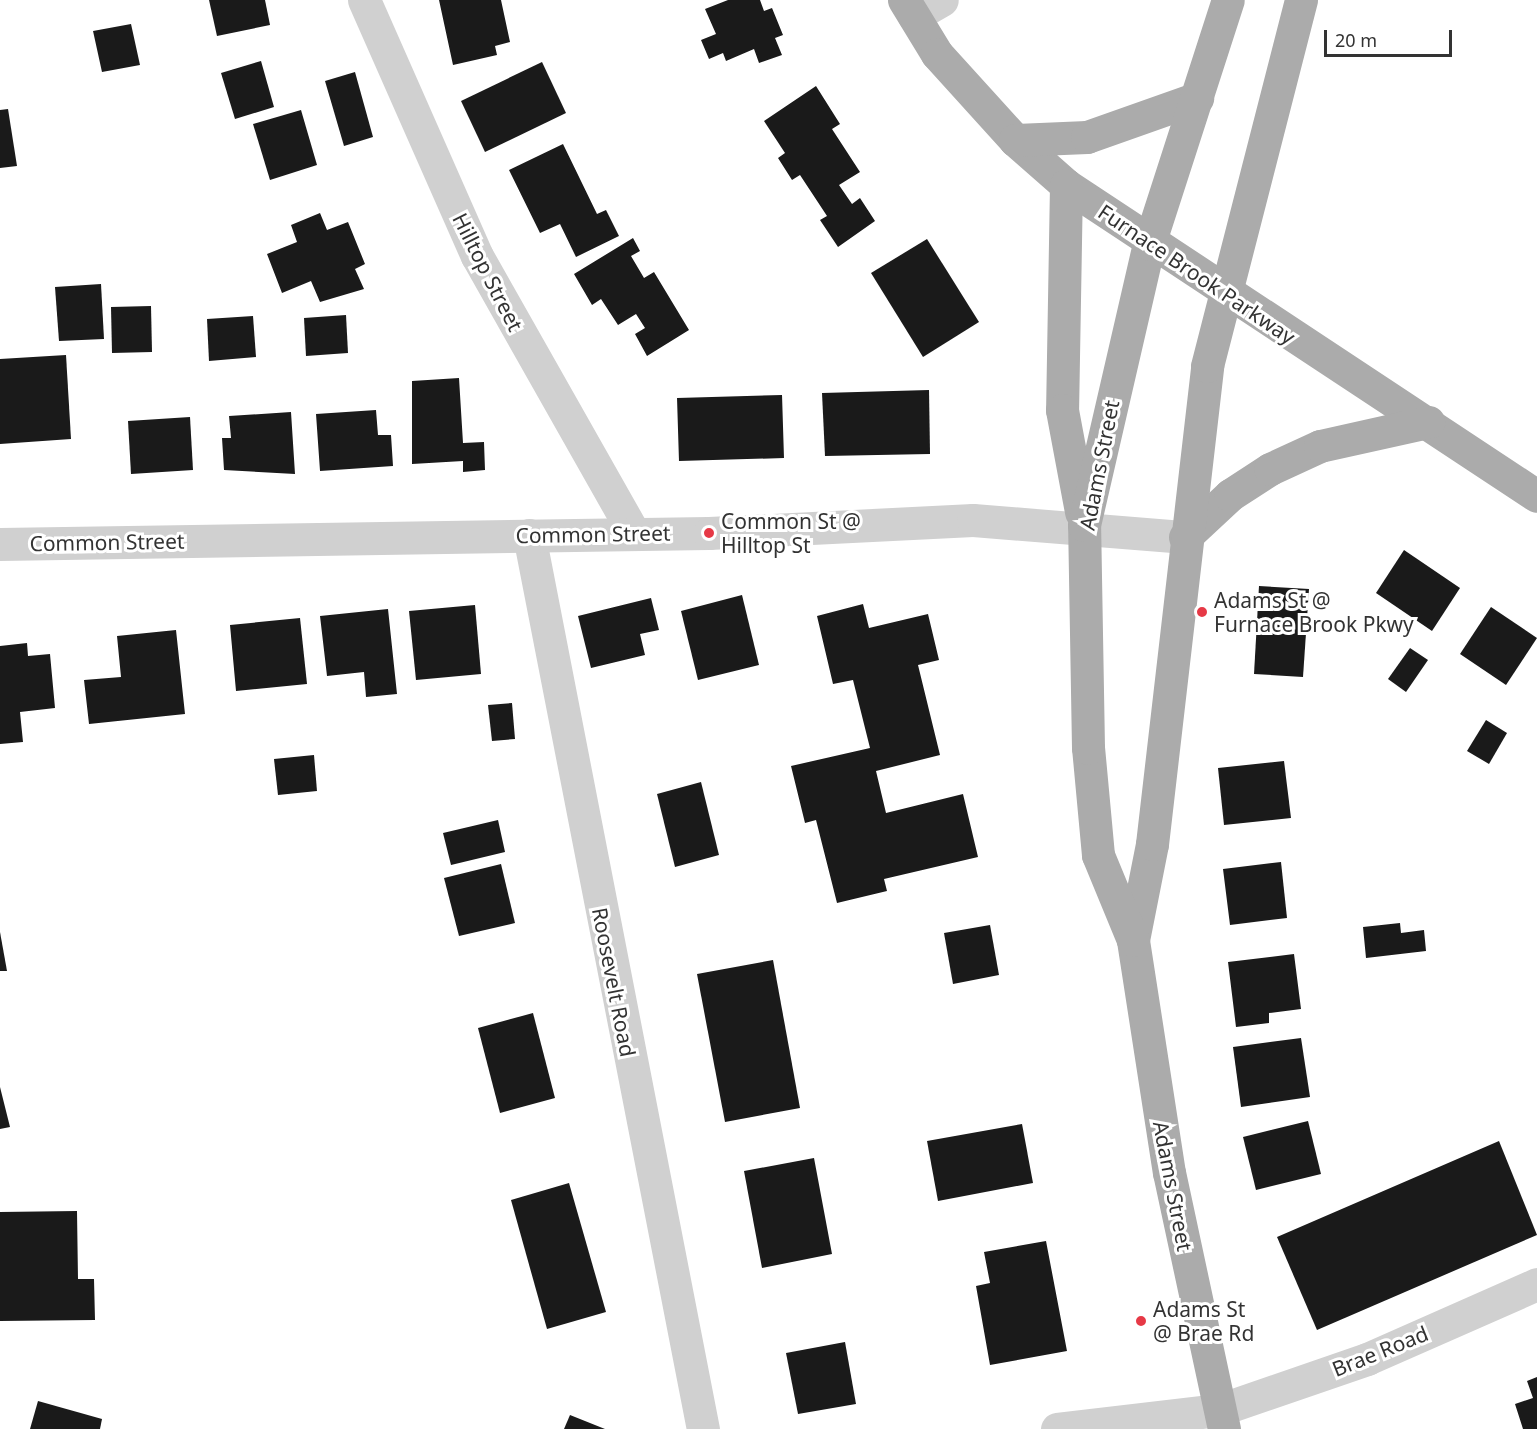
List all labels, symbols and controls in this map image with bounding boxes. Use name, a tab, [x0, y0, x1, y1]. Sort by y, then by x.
scale bar	[1327, 18, 1454, 56]
text: 20 m	[1335, 28, 1377, 52]
street label: Furnace Brook Parkway	[1094, 199, 1300, 349]
street label: Hilltop Street	[447, 209, 529, 335]
street label: Adams Street	[1074, 398, 1124, 532]
place label: Common St @ Hilltop St	[721, 508, 861, 558]
street label: Common Street	[515, 520, 671, 548]
marker: Common St @ Hilltop St	[702, 526, 716, 540]
street label: Common Street	[29, 528, 185, 556]
place label: Adams St @ Furnace Brook Pkwy	[1214, 587, 1414, 637]
marker: Adams St @ Furnace Brook Pkwy	[1195, 605, 1209, 619]
street label: Roosevelt Road	[587, 905, 641, 1059]
street label: Adams Street	[1148, 1119, 1198, 1253]
place label: Adams St @ Brae Rd	[1153, 1296, 1254, 1346]
marker: Adams St @ Brae Rd	[1134, 1314, 1148, 1328]
street label: Brae Road	[1328, 1320, 1432, 1382]

